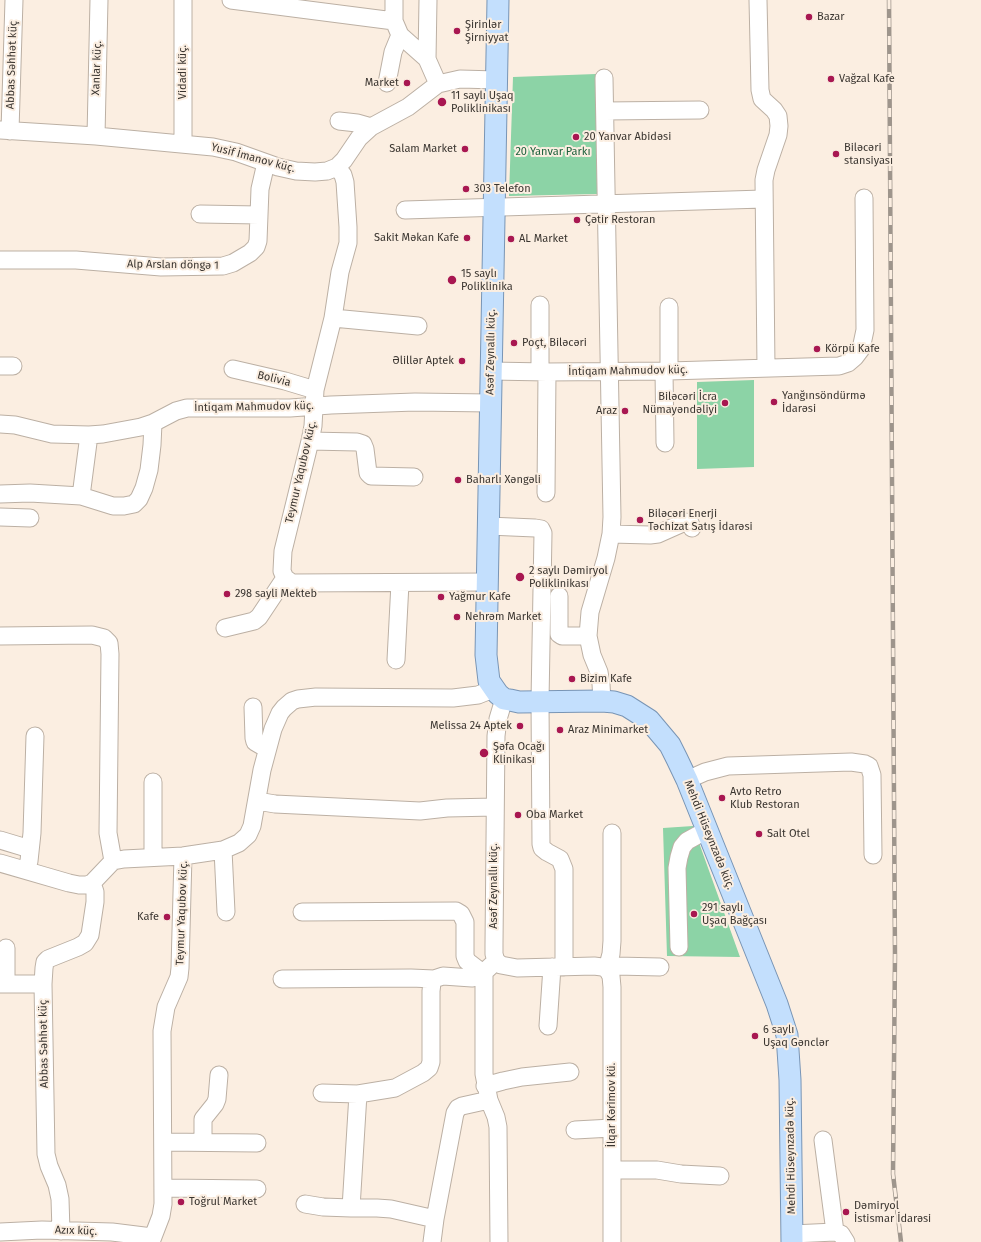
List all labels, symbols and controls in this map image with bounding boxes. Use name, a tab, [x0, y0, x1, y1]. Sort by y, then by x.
place label: Bazar	[817, 10, 845, 24]
marker: Bazar	[804, 12, 814, 22]
place label: Şirinlər Şirniyyat	[465, 18, 508, 44]
street label: Abbas Səhhət küç	[4, 21, 20, 109]
marker: Şirinlər Şirniyyat	[452, 26, 462, 36]
street label: Xanlar küç.	[89, 41, 105, 95]
street label: Vidadi küç.	[176, 45, 190, 99]
place label: Vağzal Kafe	[839, 72, 895, 86]
marker: Vağzal Kafe	[826, 74, 836, 84]
place label: Market	[365, 76, 399, 90]
marker: Market	[402, 78, 412, 88]
place label: 11 saylı Uşaq Poliklinikası	[451, 89, 514, 115]
marker: 11 saylı Uşaq Poliklinikası	[436, 96, 448, 108]
place label: 20 Yanvar Abidəsi	[584, 130, 671, 144]
marker: 20 Yanvar Abidəsi	[571, 132, 581, 142]
street label: Yusif İmanov küç.	[210, 140, 296, 176]
place label: Biləcəri stansiyası	[844, 141, 893, 167]
place label: Salam Market	[389, 142, 457, 156]
marker: Salam Market	[460, 144, 470, 154]
park label: 20 Yanvar Parkı	[515, 145, 591, 159]
marker: Biləcəri stansiyası	[831, 149, 841, 159]
place label: 303 Telefon	[474, 182, 531, 196]
marker: 303 Telefon	[461, 184, 471, 194]
place label: Çətir Restoran	[585, 213, 655, 227]
marker: Çətir Restoran	[572, 215, 582, 225]
place label: Sakit Məkan Kafe	[374, 231, 459, 245]
place label: AL Market	[519, 232, 568, 246]
marker: Sakit Məkan Kafe	[462, 233, 472, 243]
marker: AL Market	[506, 234, 516, 244]
street label: Alp Arslan döngə 1	[127, 258, 219, 272]
place label: 15 saylı Poliklinika	[461, 267, 513, 293]
marker: 15 saylı Poliklinika	[446, 274, 458, 286]
street label: Asəf Zeynallı küç.	[484, 309, 498, 395]
place label: Poçt, Biləcəri	[522, 336, 587, 350]
marker: Poçt, Biləcəri	[509, 338, 519, 348]
place label: Körpü Kafe	[825, 342, 880, 356]
marker: Körpü Kafe	[812, 344, 822, 354]
place label: Əlillər Aptek	[393, 354, 454, 368]
marker: Əlillər Aptek	[457, 356, 467, 366]
street label: İntiqam Mahmudov küç.	[568, 363, 688, 379]
street label: Bolivia	[256, 368, 292, 390]
place label: Yanğınsöndürmə İdarəsi	[782, 389, 866, 415]
place label: Biləcəri İcra Nümayəndəliyi	[642, 390, 717, 416]
marker: Yanğınsöndürmə İdarəsi	[769, 397, 779, 407]
marker: Biləcəri İcra Nümayəndəliyi	[720, 398, 730, 408]
street label: İntiqam Mahmudov küç.	[194, 399, 314, 415]
place label: Araz	[596, 404, 617, 418]
marker: Araz	[620, 406, 630, 416]
street label: Teymur Yaqubov küç.	[283, 419, 319, 525]
place label: Baharlı Xəngəli	[466, 473, 541, 487]
marker: Baharlı Xəngəli	[453, 475, 463, 485]
place label: Biləcəri Enerji Təchizat Satış İdarəsi	[648, 507, 753, 533]
marker: Biləcəri Enerji Təchizat Satış İdarəsi	[635, 515, 645, 525]
place label: 2 saylı Dəmiryol Poliklinikası	[529, 564, 608, 590]
marker: 2 saylı Dəmiryol Poliklinikası	[514, 571, 526, 583]
place label: 298 sayli Mekteb	[235, 587, 317, 601]
marker: 298 sayli Mekteb	[222, 589, 232, 599]
place label: Yağmur Kafe	[449, 590, 511, 604]
marker: Yağmur Kafe	[436, 592, 446, 602]
place label: Nehrəm Market	[465, 610, 542, 624]
marker: Nehrəm Market	[452, 612, 462, 622]
place label: Bizim Kafe	[580, 672, 632, 686]
marker: Bizim Kafe	[567, 674, 577, 684]
place label: Melissa 24 Aptek	[430, 719, 512, 733]
marker: Melissa 24 Aptek	[515, 721, 525, 731]
place label: Araz Minimarket	[568, 723, 648, 737]
marker: Araz Minimarket	[555, 725, 565, 735]
place label: Şəfa Ocağı Klinikası	[493, 740, 545, 766]
marker: Şəfa Ocağı Klinikası	[478, 747, 490, 759]
street label: Mehdi Hüseynzadə küç.	[681, 778, 737, 892]
place label: Avto Retro Klub Restoran	[730, 785, 800, 811]
marker: Avto Retro Klub Restoran	[717, 793, 727, 803]
place label: Oba Market	[526, 808, 583, 822]
marker: Oba Market	[513, 810, 523, 820]
place label: Salt Otel	[767, 827, 810, 841]
marker: Salt Otel	[754, 829, 764, 839]
street label: Asəf Zeynallı küç.	[487, 843, 501, 929]
street label: Teymur Yaqubov küç.	[174, 860, 190, 966]
place label: 291 saylı Uşaq Bağçası	[702, 901, 767, 927]
marker: 291 saylı Uşaq Bağçası	[689, 909, 699, 919]
place label: Kafe	[137, 910, 159, 924]
marker: Kafe	[162, 912, 172, 922]
street label: Abbas Səhhət küç	[37, 1000, 51, 1088]
place label: 6 saylı Uşaq Gənclər	[763, 1023, 829, 1049]
marker: 6 saylı Uşaq Gənclər	[750, 1031, 760, 1041]
street label: İlqar Kərimov kü.	[605, 1063, 619, 1147]
street label: Mehdi Hüseynzadə küç.	[783, 1098, 799, 1214]
place label: Toğrul Market	[189, 1195, 257, 1209]
marker: Toğrul Market	[176, 1197, 186, 1207]
place label: Dəmiryol İstismar İdarəsi	[854, 1199, 931, 1225]
marker: Dəmiryol İstismar İdarəsi	[841, 1207, 851, 1217]
street label: Azıx küç.	[55, 1224, 97, 1238]

